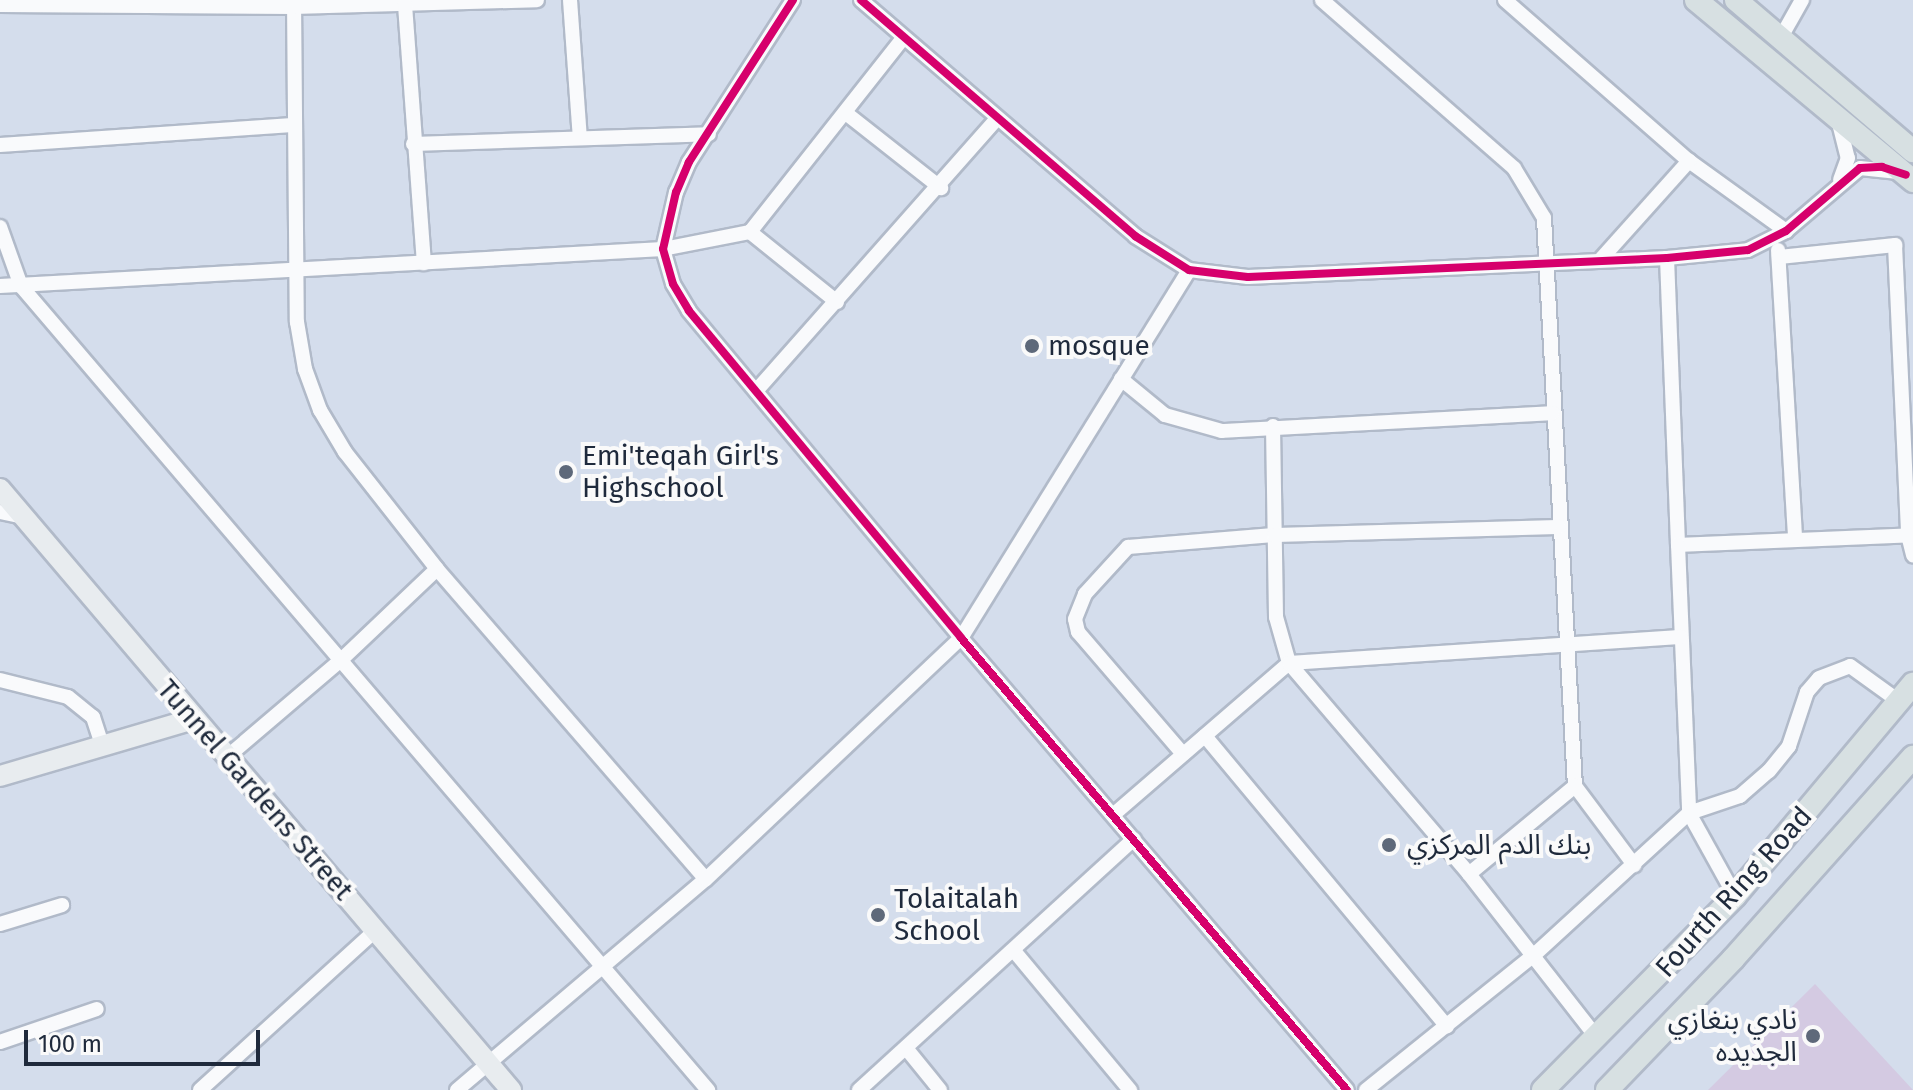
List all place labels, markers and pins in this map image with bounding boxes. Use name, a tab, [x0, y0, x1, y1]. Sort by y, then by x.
place label: mosque	[1048, 329, 1150, 363]
marker: mosque	[1023, 337, 1041, 355]
place label: Emi'teqah Girl's Highschool	[582, 439, 779, 505]
marker: Emi'teqah Girl's Highschool	[557, 463, 575, 481]
place label: بنك الدم المركزي	[1407, 828, 1591, 862]
marker: بنك الدم المركزي	[1378, 834, 1400, 856]
place label: Tolaitalah School	[894, 882, 1019, 948]
marker: Tolaitalah School	[869, 906, 887, 924]
place label: نادي بنغازي الجديده	[1668, 1003, 1797, 1069]
marker: نادي بنغازي الجديده	[1804, 1027, 1822, 1045]

